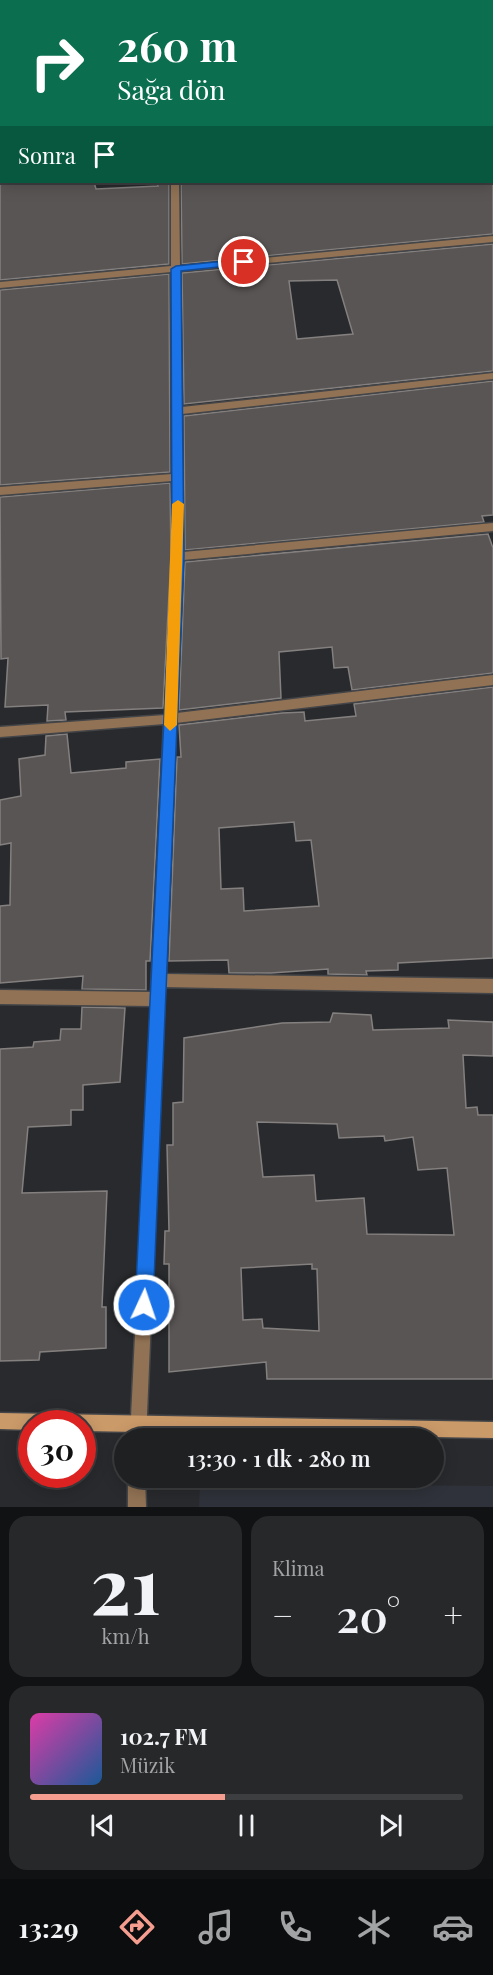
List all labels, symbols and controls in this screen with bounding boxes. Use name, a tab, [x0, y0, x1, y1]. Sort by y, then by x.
text: 260 m	[117, 17, 237, 73]
icon: right	[18, 24, 96, 102]
text: Sağa dön	[117, 71, 225, 107]
icon: arrive	[88, 138, 121, 171]
text: Sonra	[18, 140, 76, 170]
pin	[218, 236, 269, 287]
icon: arrive	[227, 245, 260, 278]
position arrow	[112, 1273, 176, 1337]
speed limit sign: 30	[18, 1410, 96, 1488]
text: 13:30 · 1 dk · 280 m	[187, 1443, 371, 1473]
text: 21	[90, 1531, 161, 1635]
text: Klima	[272, 1554, 324, 1581]
text: 20°	[336, 1584, 400, 1644]
text: −	[272, 1592, 293, 1636]
text: +	[444, 1592, 463, 1636]
text: km/h	[102, 1622, 149, 1649]
text: 102.7 FM	[120, 1721, 208, 1751]
text: Müzik	[120, 1751, 175, 1778]
icon: previous	[86, 1809, 119, 1842]
icon: pause	[230, 1809, 263, 1842]
icon: next	[374, 1809, 407, 1842]
icon: directions	[116, 1906, 158, 1948]
icon: music	[195, 1906, 237, 1948]
icon: phone	[274, 1906, 316, 1948]
icon: climate	[353, 1906, 395, 1948]
icon: car	[432, 1906, 474, 1948]
text: 13:29	[19, 1909, 79, 1945]

